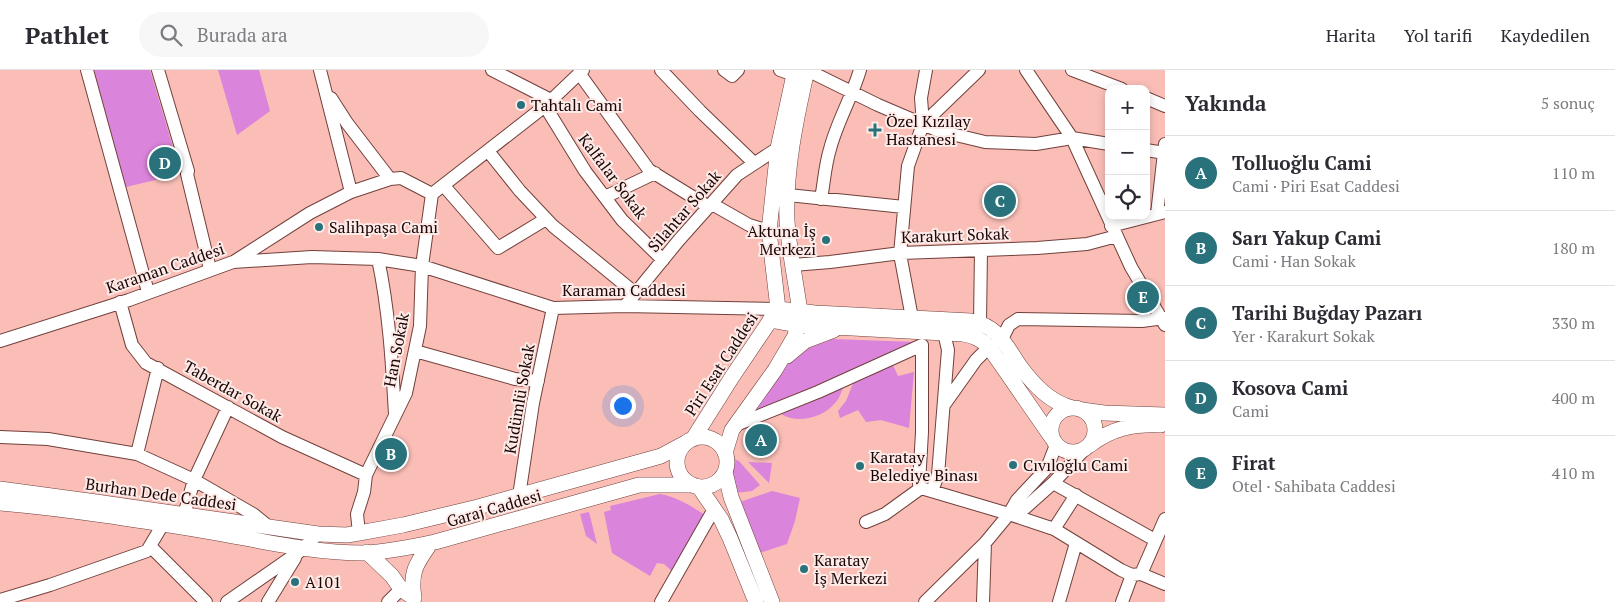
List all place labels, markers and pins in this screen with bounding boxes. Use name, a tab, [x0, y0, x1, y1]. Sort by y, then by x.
place label: Tahtalı Cami	[531, 94, 623, 116]
marker: Tahtalı Cami	[515, 99, 527, 111]
place label: Özel Kızılay Hastanesi	[886, 110, 972, 150]
marker: Özel Kızılay Hastanesi	[868, 123, 882, 137]
pin: D	[149, 144, 181, 182]
pin: C	[984, 182, 1016, 220]
place label: Salihpaşa Cami	[329, 216, 438, 238]
place label: Aktuna İş Merkezi	[747, 220, 816, 260]
marker: Salihpaşa Cami	[313, 221, 325, 233]
marker: Aktuna İş Merkezi	[820, 234, 832, 246]
pin: E	[1127, 278, 1159, 316]
pin: A	[745, 421, 777, 459]
pin: B	[375, 435, 407, 473]
place label: Karatay Belediye Binası	[870, 446, 978, 486]
place label: Cıvıloğlu Cami	[1023, 454, 1128, 476]
marker: Cıvıloğlu Cami	[1007, 459, 1019, 471]
marker: Karatay Belediye Binası	[854, 460, 866, 472]
place label: Karatay İş Merkezi	[814, 549, 888, 589]
marker: Karatay İş Merkezi	[798, 563, 810, 575]
place label: A101	[305, 571, 342, 593]
marker: A101	[289, 576, 301, 588]

